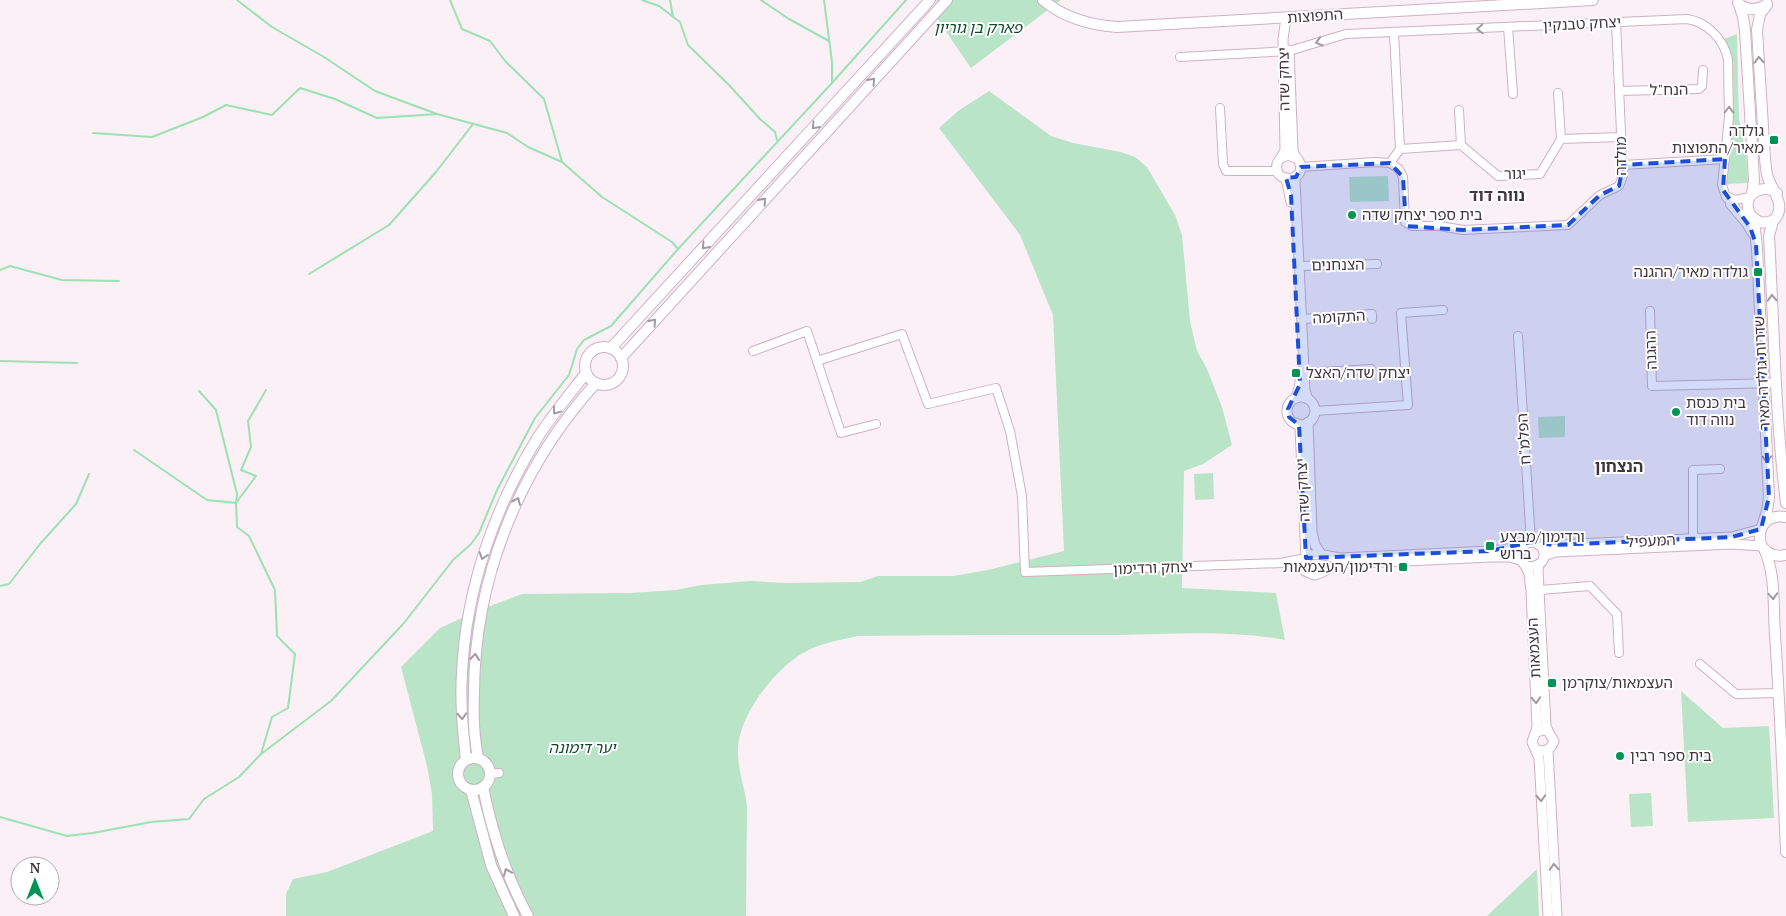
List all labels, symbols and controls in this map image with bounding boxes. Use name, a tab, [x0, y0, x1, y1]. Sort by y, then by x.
street label: התפוצות	[1286, 3, 1344, 27]
street label: יצחק טבנקין	[1542, 11, 1622, 35]
park label: פארק בן גוריון	[934, 17, 1023, 37]
one-way arrow	[1476, 23, 1484, 34]
one-way arrow	[1315, 37, 1324, 47]
street label: יצחק שדה	[1272, 47, 1294, 111]
one-way arrow	[1754, 55, 1765, 63]
one-way arrow	[867, 78, 876, 87]
street label: הנח"ל	[1650, 79, 1688, 99]
one-way arrow	[1724, 106, 1734, 114]
place label: גולדה מאיר/התפוצות	[1672, 120, 1764, 157]
one-way arrow	[812, 121, 821, 130]
marker: גולדה מאיר/התפוצות	[1768, 134, 1780, 146]
street label: מולדה	[1610, 136, 1630, 176]
street label: יגור	[1504, 163, 1526, 183]
district label: נווה דוד	[1469, 184, 1525, 206]
one-way arrow	[757, 198, 766, 207]
place label: בית ספר יצחק שדה	[1362, 204, 1483, 224]
marker: בית ספר יצחק שדה	[1346, 209, 1358, 221]
one-way arrow	[702, 241, 711, 250]
street label: הצנחנים	[1311, 254, 1365, 274]
place label: גולדה מאיר/ההגנה	[1633, 261, 1748, 281]
marker: גולדה מאיר/ההגנה	[1752, 266, 1764, 278]
one-way arrow	[1767, 293, 1778, 301]
street label: התקומה	[1312, 305, 1366, 327]
street label: שדרות גולדה מאיר	[1748, 315, 1774, 431]
one-way arrow	[647, 318, 656, 327]
street label: ההגנה	[1639, 330, 1661, 370]
place label: יצחק שדה/האצל	[1306, 362, 1410, 382]
marker: יצחק שדה/האצל	[1290, 367, 1302, 379]
place label: בית כנסת נווה דוד	[1686, 392, 1746, 429]
one-way arrow	[554, 405, 562, 414]
marker: בית כנסת נווה דוד	[1670, 406, 1682, 418]
street label: הפלמ"ח	[1511, 413, 1535, 466]
district label: הנצחון	[1595, 455, 1643, 477]
one-way arrow	[1761, 455, 1772, 463]
street label: יצחק שדה	[1290, 458, 1314, 523]
one-way arrow	[511, 497, 522, 506]
place label: ורדימון/מבצע ברוש	[1500, 526, 1585, 563]
street label: המעפיל	[1626, 529, 1676, 551]
marker: ורדימון/מבצע ברוש	[1484, 540, 1496, 552]
one-way arrow	[479, 551, 489, 559]
street label: יצחק ורדימון	[1113, 556, 1193, 578]
place label: ורדימון/העצמאות	[1283, 556, 1393, 576]
marker: ורדימון/העצמאות	[1397, 561, 1409, 573]
one-way arrow	[1767, 592, 1778, 600]
street label: העצמאות	[1521, 617, 1545, 679]
one-way arrow	[469, 653, 480, 661]
place label: העצמאות/צוקרמן	[1562, 672, 1673, 692]
marker: העצמאות/צוקרמן	[1546, 677, 1558, 689]
one-way arrow	[1531, 696, 1542, 704]
one-way arrow	[456, 712, 467, 720]
park label: יער דימונה	[549, 737, 617, 757]
place label: בית ספר רבין	[1630, 745, 1712, 765]
marker: בית ספר רבין	[1614, 750, 1626, 762]
one-way arrow	[1536, 794, 1547, 802]
north arrow	[10, 856, 60, 906]
text: N	[30, 858, 41, 877]
one-way arrow	[1549, 863, 1560, 871]
one-way arrow	[503, 868, 514, 877]

